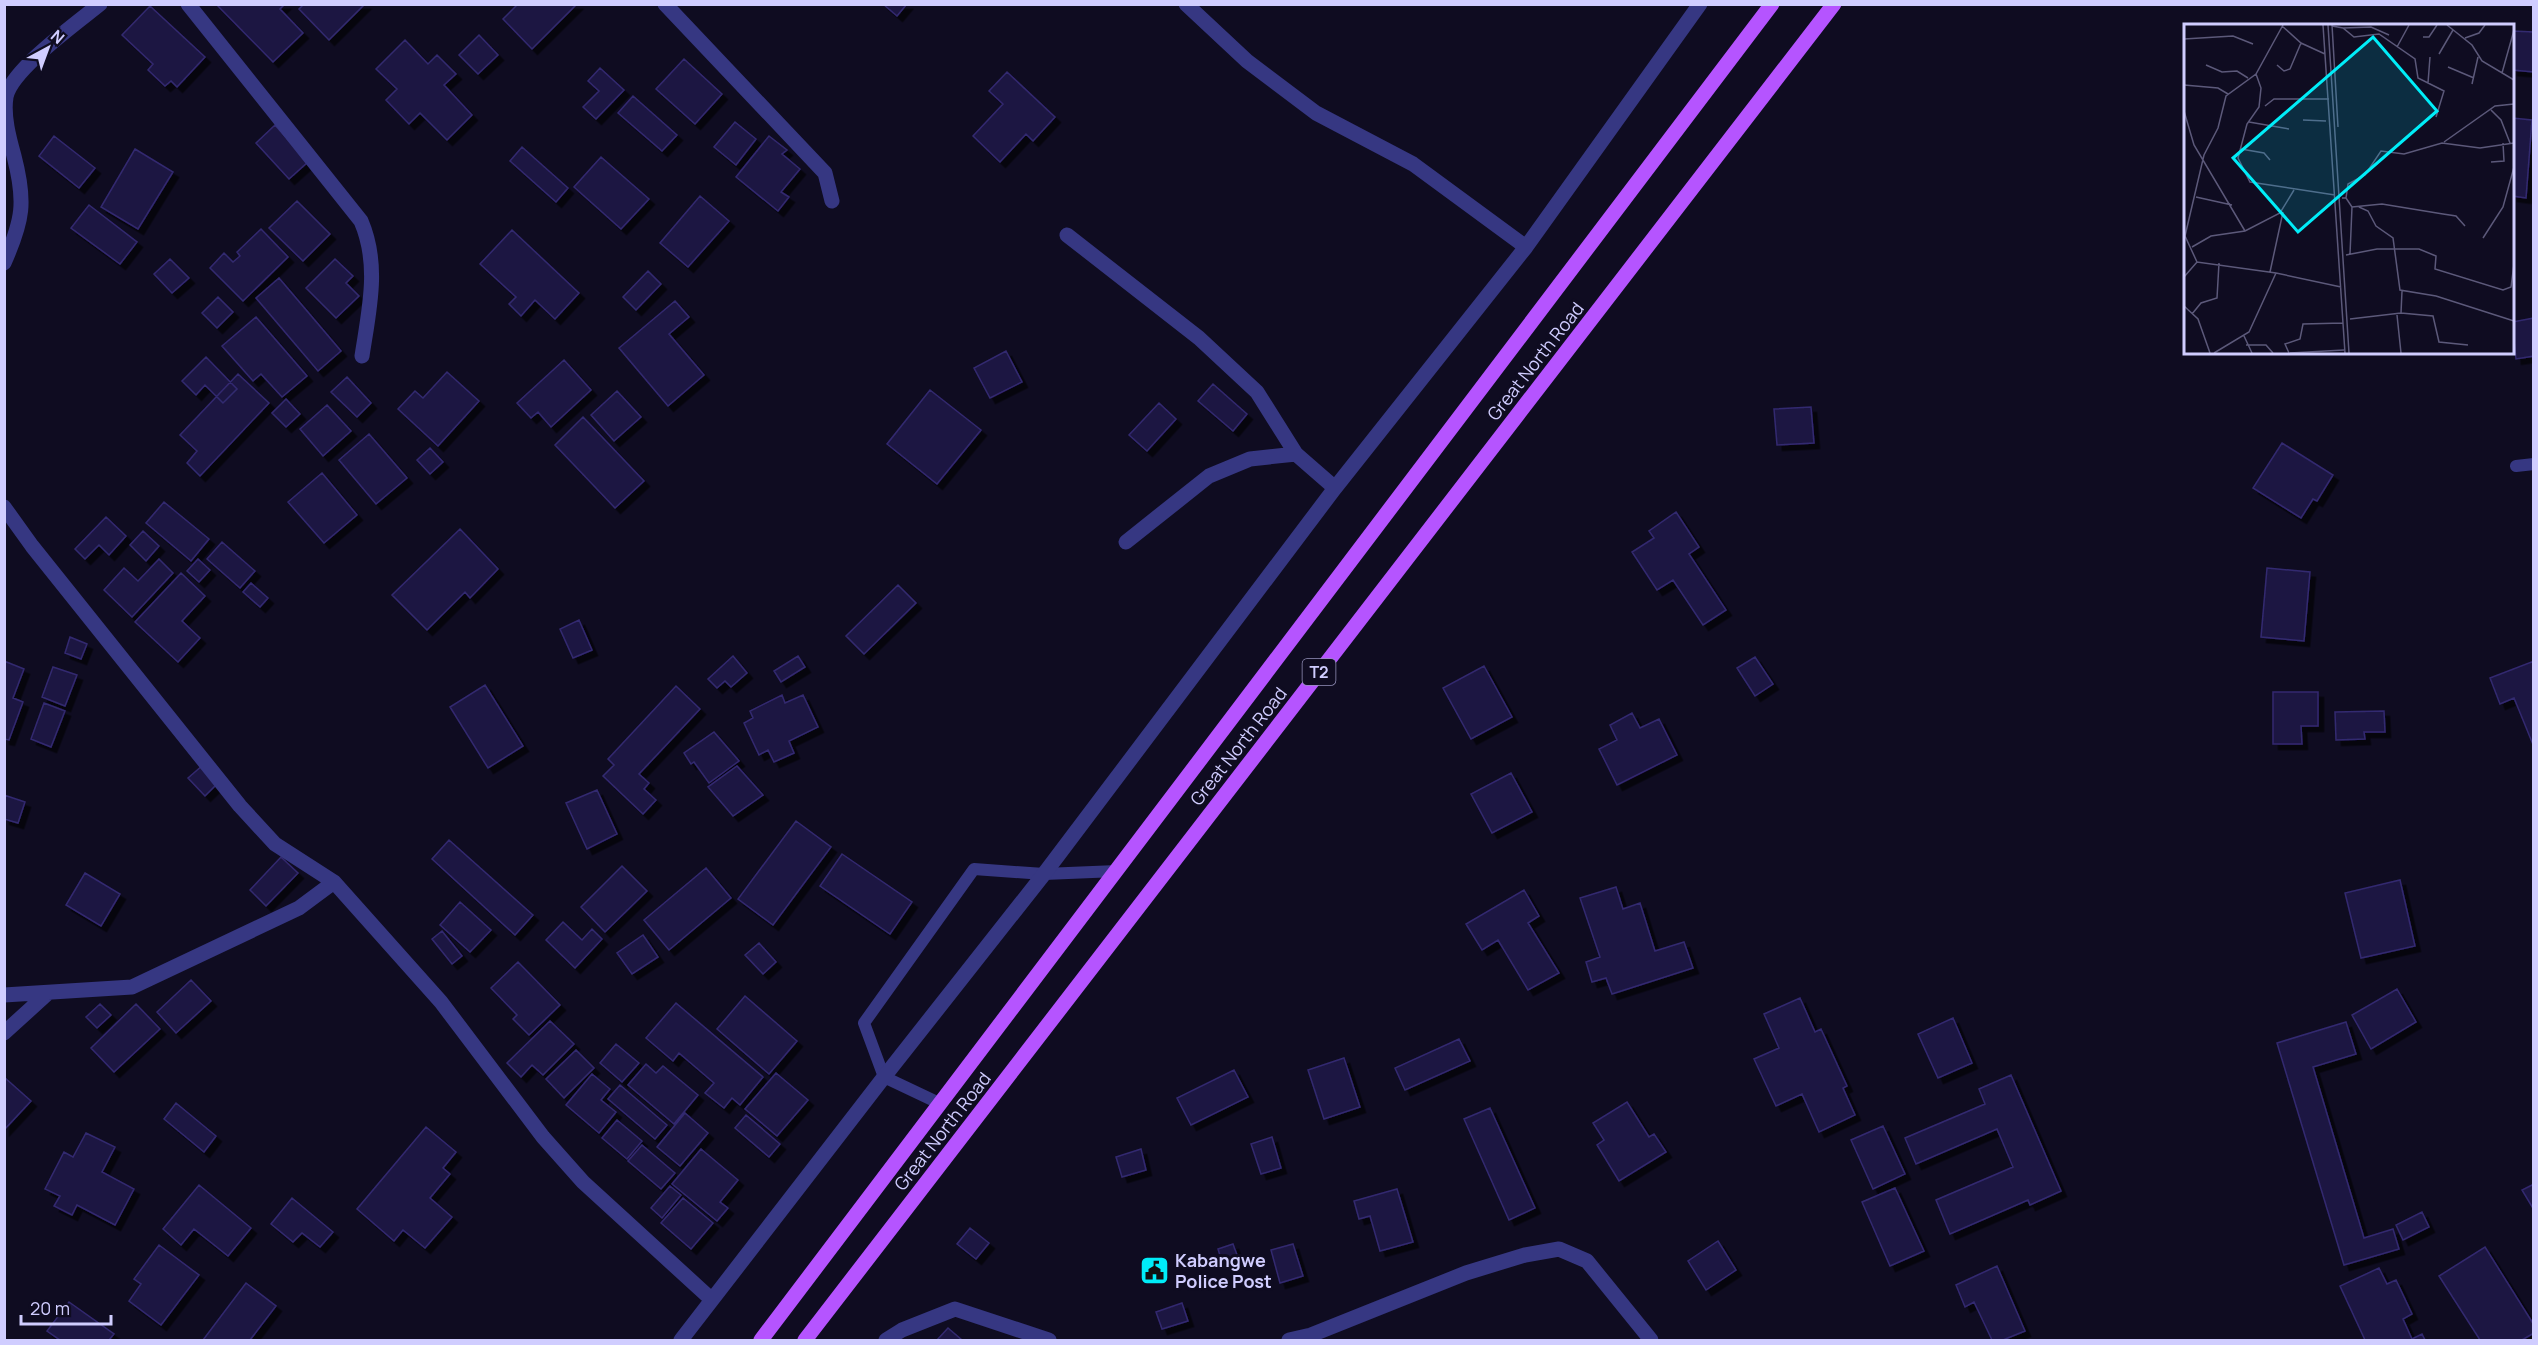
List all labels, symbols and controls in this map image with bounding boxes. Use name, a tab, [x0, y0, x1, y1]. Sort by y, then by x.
north arrow	[18, 18, 78, 78]
inset map	[2184, 24, 2514, 354]
text: N	[46, 25, 69, 49]
street label: Great North Road	[1481, 297, 1589, 425]
road number: T2	[1302, 659, 1336, 685]
street label: Great North Road	[1184, 682, 1292, 810]
street label: Great North Road	[888, 1067, 996, 1195]
place label: Kabangwe Police Post	[1175, 1248, 1272, 1293]
public building icon: Kabangwe Police Post	[1138, 1254, 1170, 1286]
scale bar	[21, 1288, 111, 1326]
text: 20 m	[30, 1296, 70, 1320]

